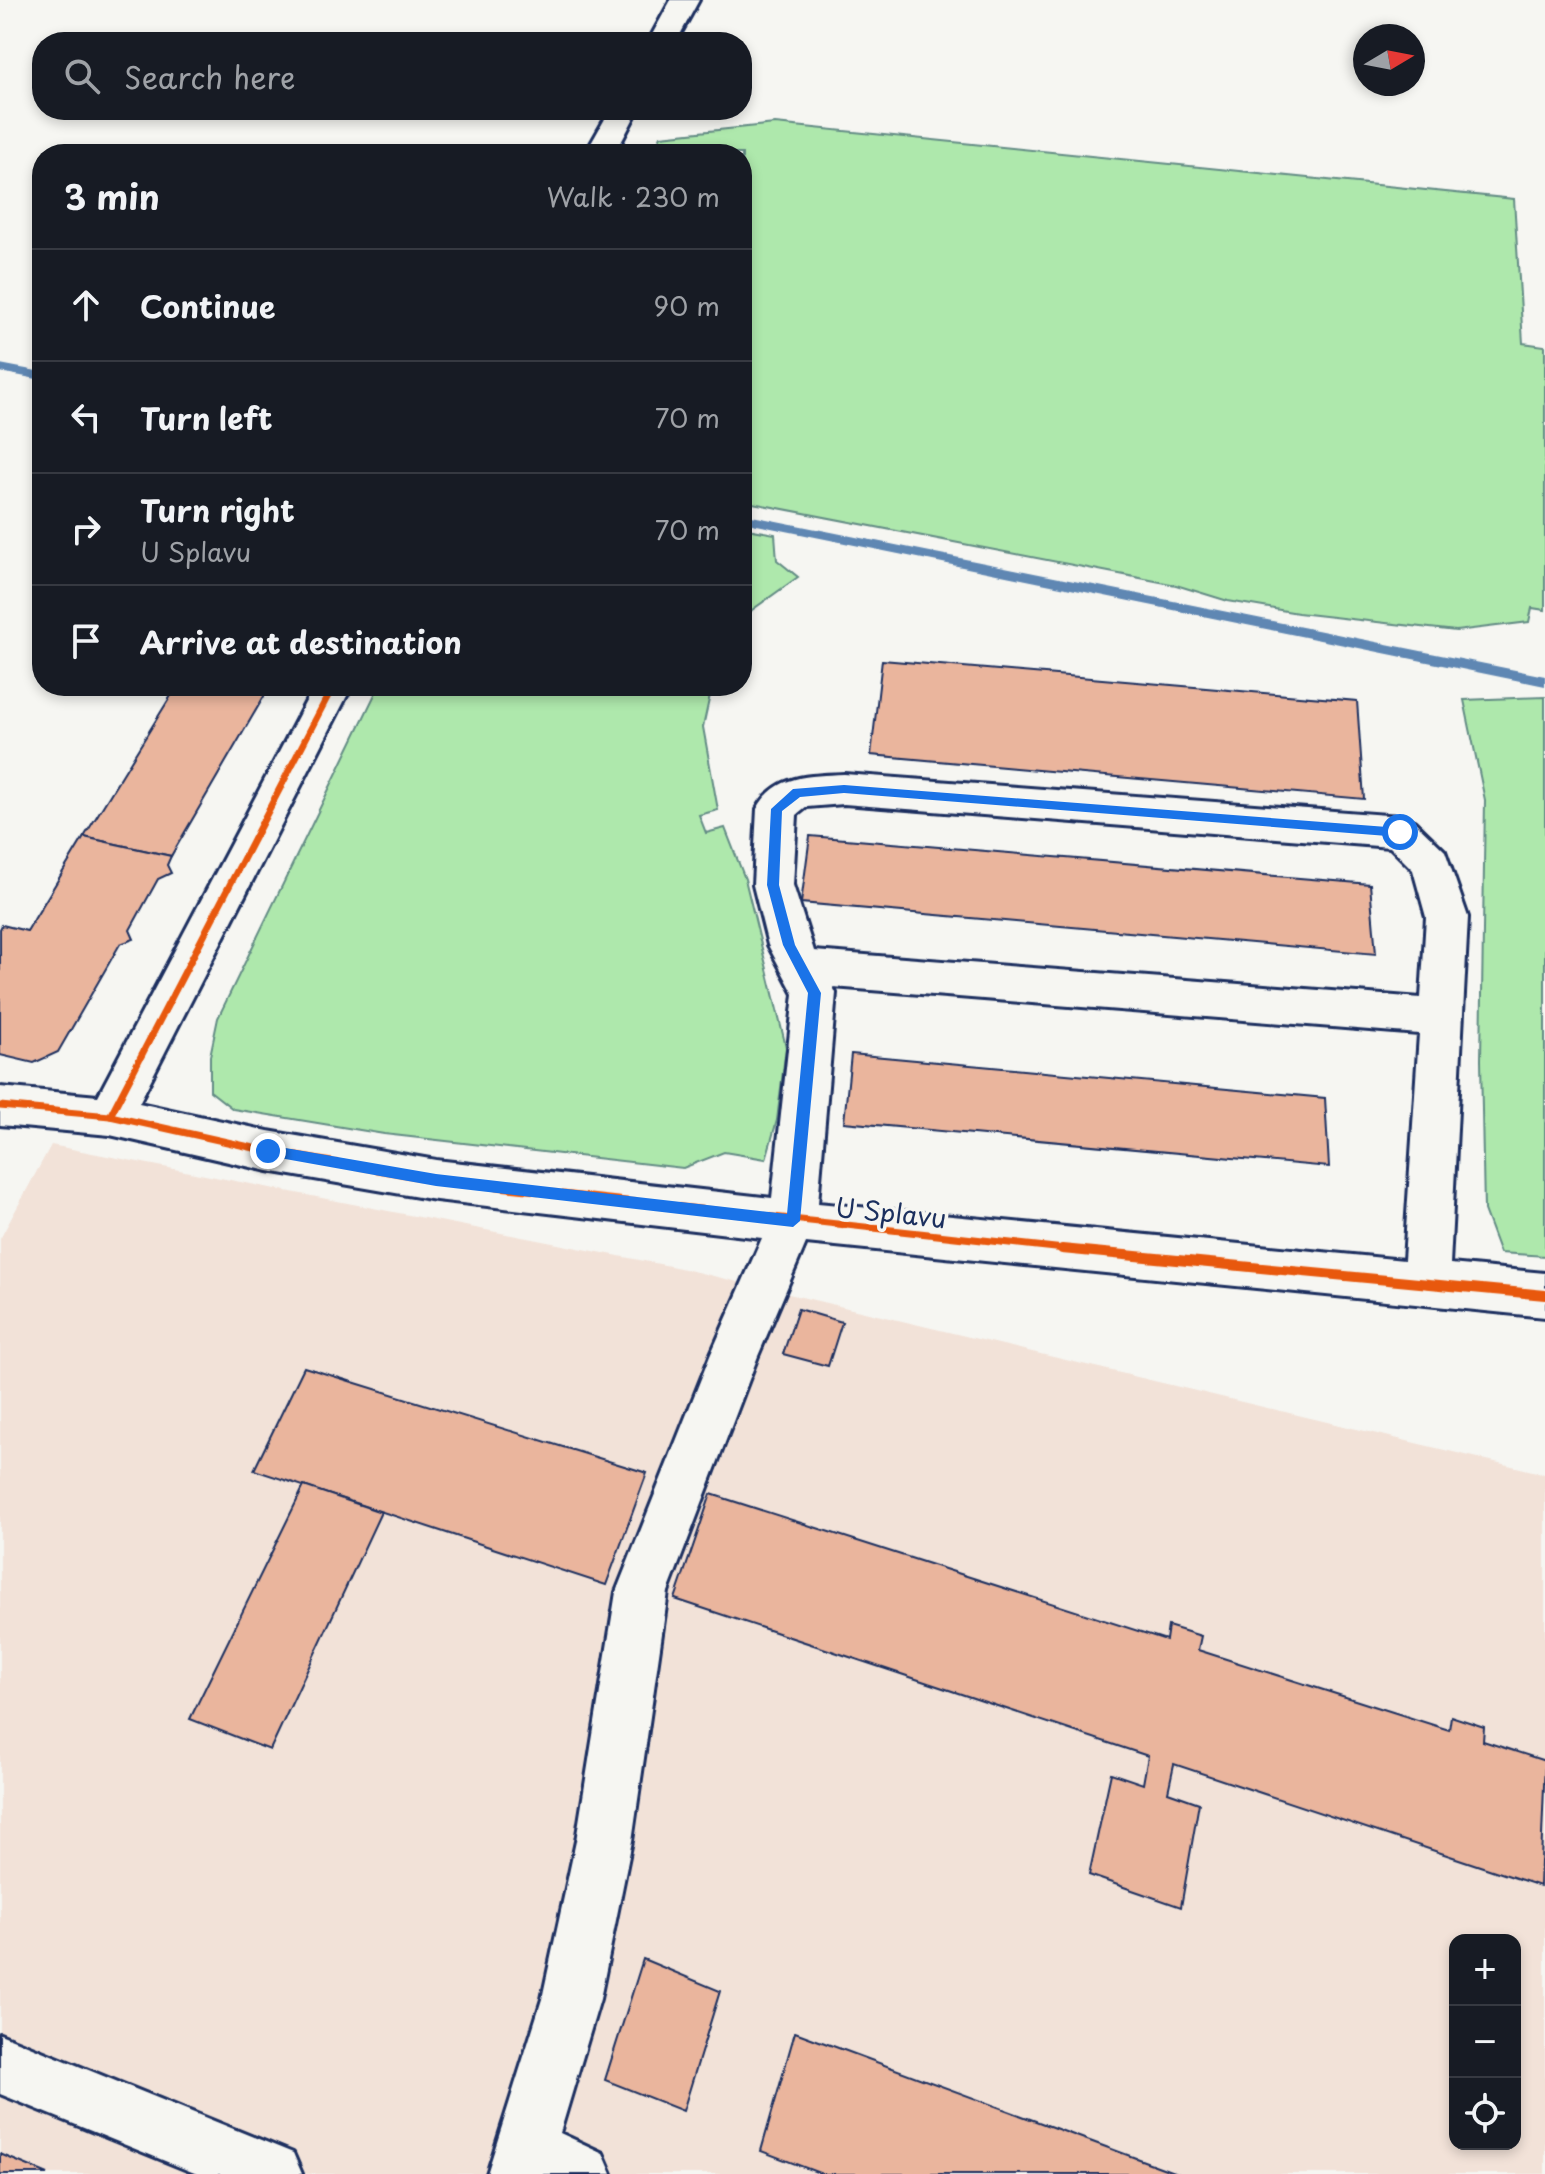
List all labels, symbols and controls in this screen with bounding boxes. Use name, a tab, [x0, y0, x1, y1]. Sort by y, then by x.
north arrow	[1353, 24, 1425, 96]
search box	[32, 32, 752, 120]
icon: search	[60, 54, 104, 98]
text: Search here	[124, 54, 296, 99]
text: 3 min	[64, 170, 160, 222]
text: Walk · 230 m	[547, 177, 720, 216]
icon: ahead	[64, 283, 108, 327]
text: Continue	[140, 283, 275, 328]
text: 90 m	[653, 286, 720, 325]
icon: left	[64, 395, 108, 439]
text: Turn left	[140, 395, 272, 440]
text: 70 m	[655, 398, 720, 437]
text: Turn right	[140, 487, 295, 532]
icon: right	[64, 507, 108, 551]
text: 70 m	[655, 510, 720, 549]
text: U Splavu	[140, 532, 251, 571]
icon: arrive	[64, 619, 108, 663]
text: Arrive at destination	[140, 619, 462, 664]
route start	[1382, 814, 1418, 850]
route end	[250, 1133, 286, 1169]
street label: U Splavu	[834, 1187, 948, 1237]
map controls	[1449, 1934, 1521, 2150]
button: +	[1449, 1934, 1521, 2006]
button: −	[1449, 2006, 1521, 2078]
button: locate	[1449, 2078, 1521, 2150]

